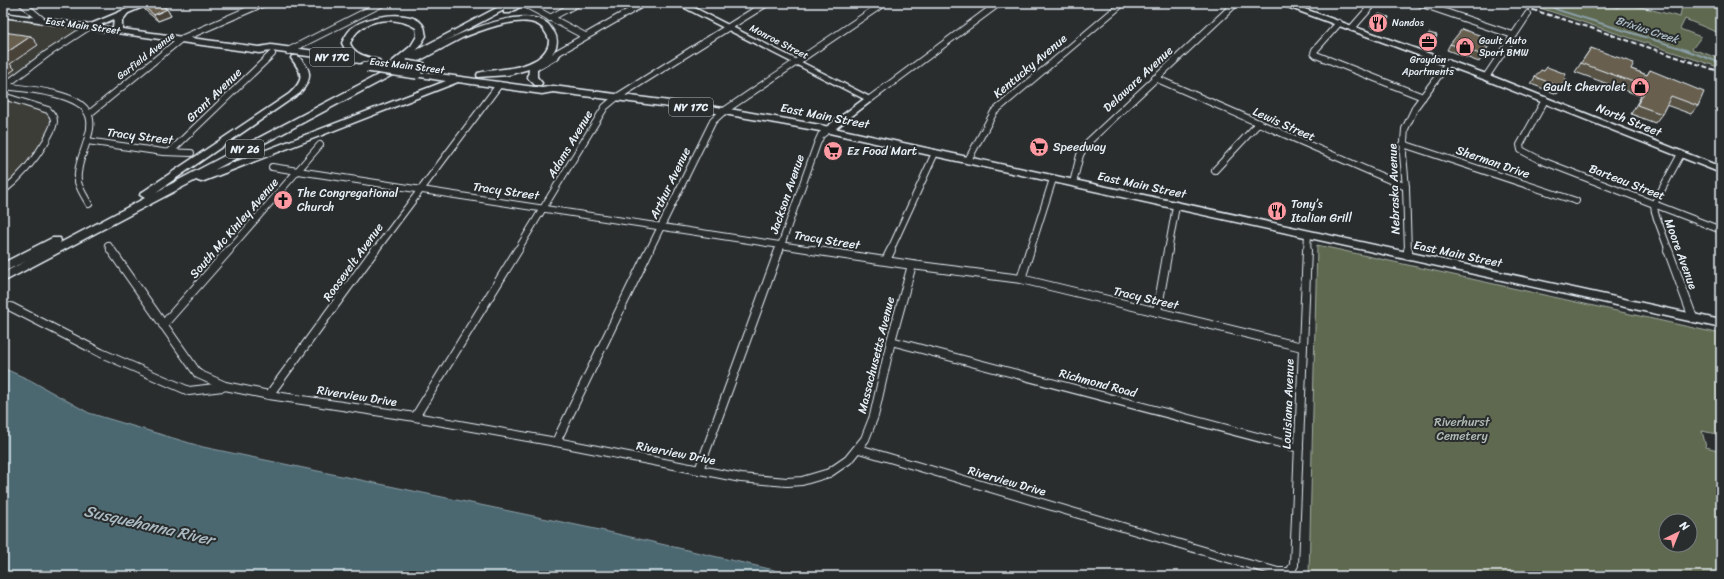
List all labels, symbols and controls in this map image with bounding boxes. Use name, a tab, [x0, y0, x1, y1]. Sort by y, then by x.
water label: Brixius Creek	[1613, 11, 1683, 50]
street label: East Main Street	[45, 12, 122, 40]
restaurant icon: Nandos	[1367, 12, 1389, 34]
place label: Nandos	[1392, 14, 1425, 32]
street label: Monroe Street	[746, 19, 812, 65]
street label: Garfield Avenue	[113, 27, 179, 85]
street label: Kentucky Avenue	[988, 28, 1072, 104]
office icon: Graydon Apartments	[1417, 31, 1439, 53]
place label: Gault Auto Sport BMW	[1479, 32, 1529, 62]
shop icon: Gault Auto Sport BMW	[1454, 36, 1476, 58]
street label: Delaware Avenue	[1098, 40, 1178, 118]
road number: NY 17C	[310, 48, 354, 66]
place label: Graydon Apartments	[1401, 51, 1454, 81]
street label: East Main Street	[369, 52, 446, 80]
street label: Grant Avenue	[181, 62, 247, 128]
place label: Gault Chevrolet	[1543, 76, 1626, 98]
shop icon: Gault Chevrolet	[1629, 76, 1651, 98]
street label: East Main Street	[779, 97, 873, 136]
street label: North Street	[1593, 97, 1666, 144]
road number: NY 17C	[669, 98, 713, 116]
street label: Lewis Street	[1249, 100, 1319, 148]
street label: Adams Avenue	[540, 106, 599, 183]
street label: Tracy Street	[106, 121, 176, 151]
supermarket icon: Speedway	[1028, 136, 1050, 158]
place label: Speedway	[1053, 136, 1107, 158]
street label: Sherman Drive	[1453, 139, 1533, 185]
road number: NY 26	[226, 140, 264, 158]
supermarket icon: Ez Food Mart	[822, 140, 844, 162]
place label: Ez Food Mart	[847, 140, 917, 162]
street label: Arthur Avenue	[643, 143, 697, 224]
street label: Nebraska Avenue	[1381, 143, 1407, 235]
street label: Jackson Avenue	[763, 151, 811, 238]
street label: Barteau Street	[1586, 157, 1668, 207]
street label: East Main Street	[1096, 165, 1190, 205]
street label: South Mc Kinley Avenue	[184, 172, 284, 284]
street label: Tracy Street	[471, 175, 542, 207]
place label: The Congregational Church	[297, 182, 399, 218]
church icon: The Congregational Church	[272, 189, 294, 211]
place label: Tony’s Italian Grill	[1290, 193, 1353, 229]
restaurant icon: Tony’s Italian Grill	[1266, 200, 1288, 222]
street label: Moore Avenue	[1658, 215, 1704, 293]
street label: Roosevelt Avenue	[317, 218, 389, 306]
street label: Tracy Street	[792, 224, 863, 256]
street label: East Main Street	[1412, 234, 1506, 274]
street label: Tracy Street	[1111, 280, 1182, 316]
street label: Massachusetts Avenue	[851, 294, 901, 416]
street label: Louisiana Avenue	[1275, 358, 1301, 449]
street label: Richmond Road	[1057, 362, 1140, 404]
street label: Riverview Drive	[316, 379, 399, 413]
park label: Riverhurst Cemetery	[1434, 411, 1491, 447]
street label: Riverview Drive	[634, 435, 718, 472]
street label: Riverview Drive	[965, 459, 1049, 503]
water label: Susquehanna River	[81, 496, 220, 555]
north arrow	[1658, 513, 1698, 553]
text: N	[1674, 516, 1694, 536]

